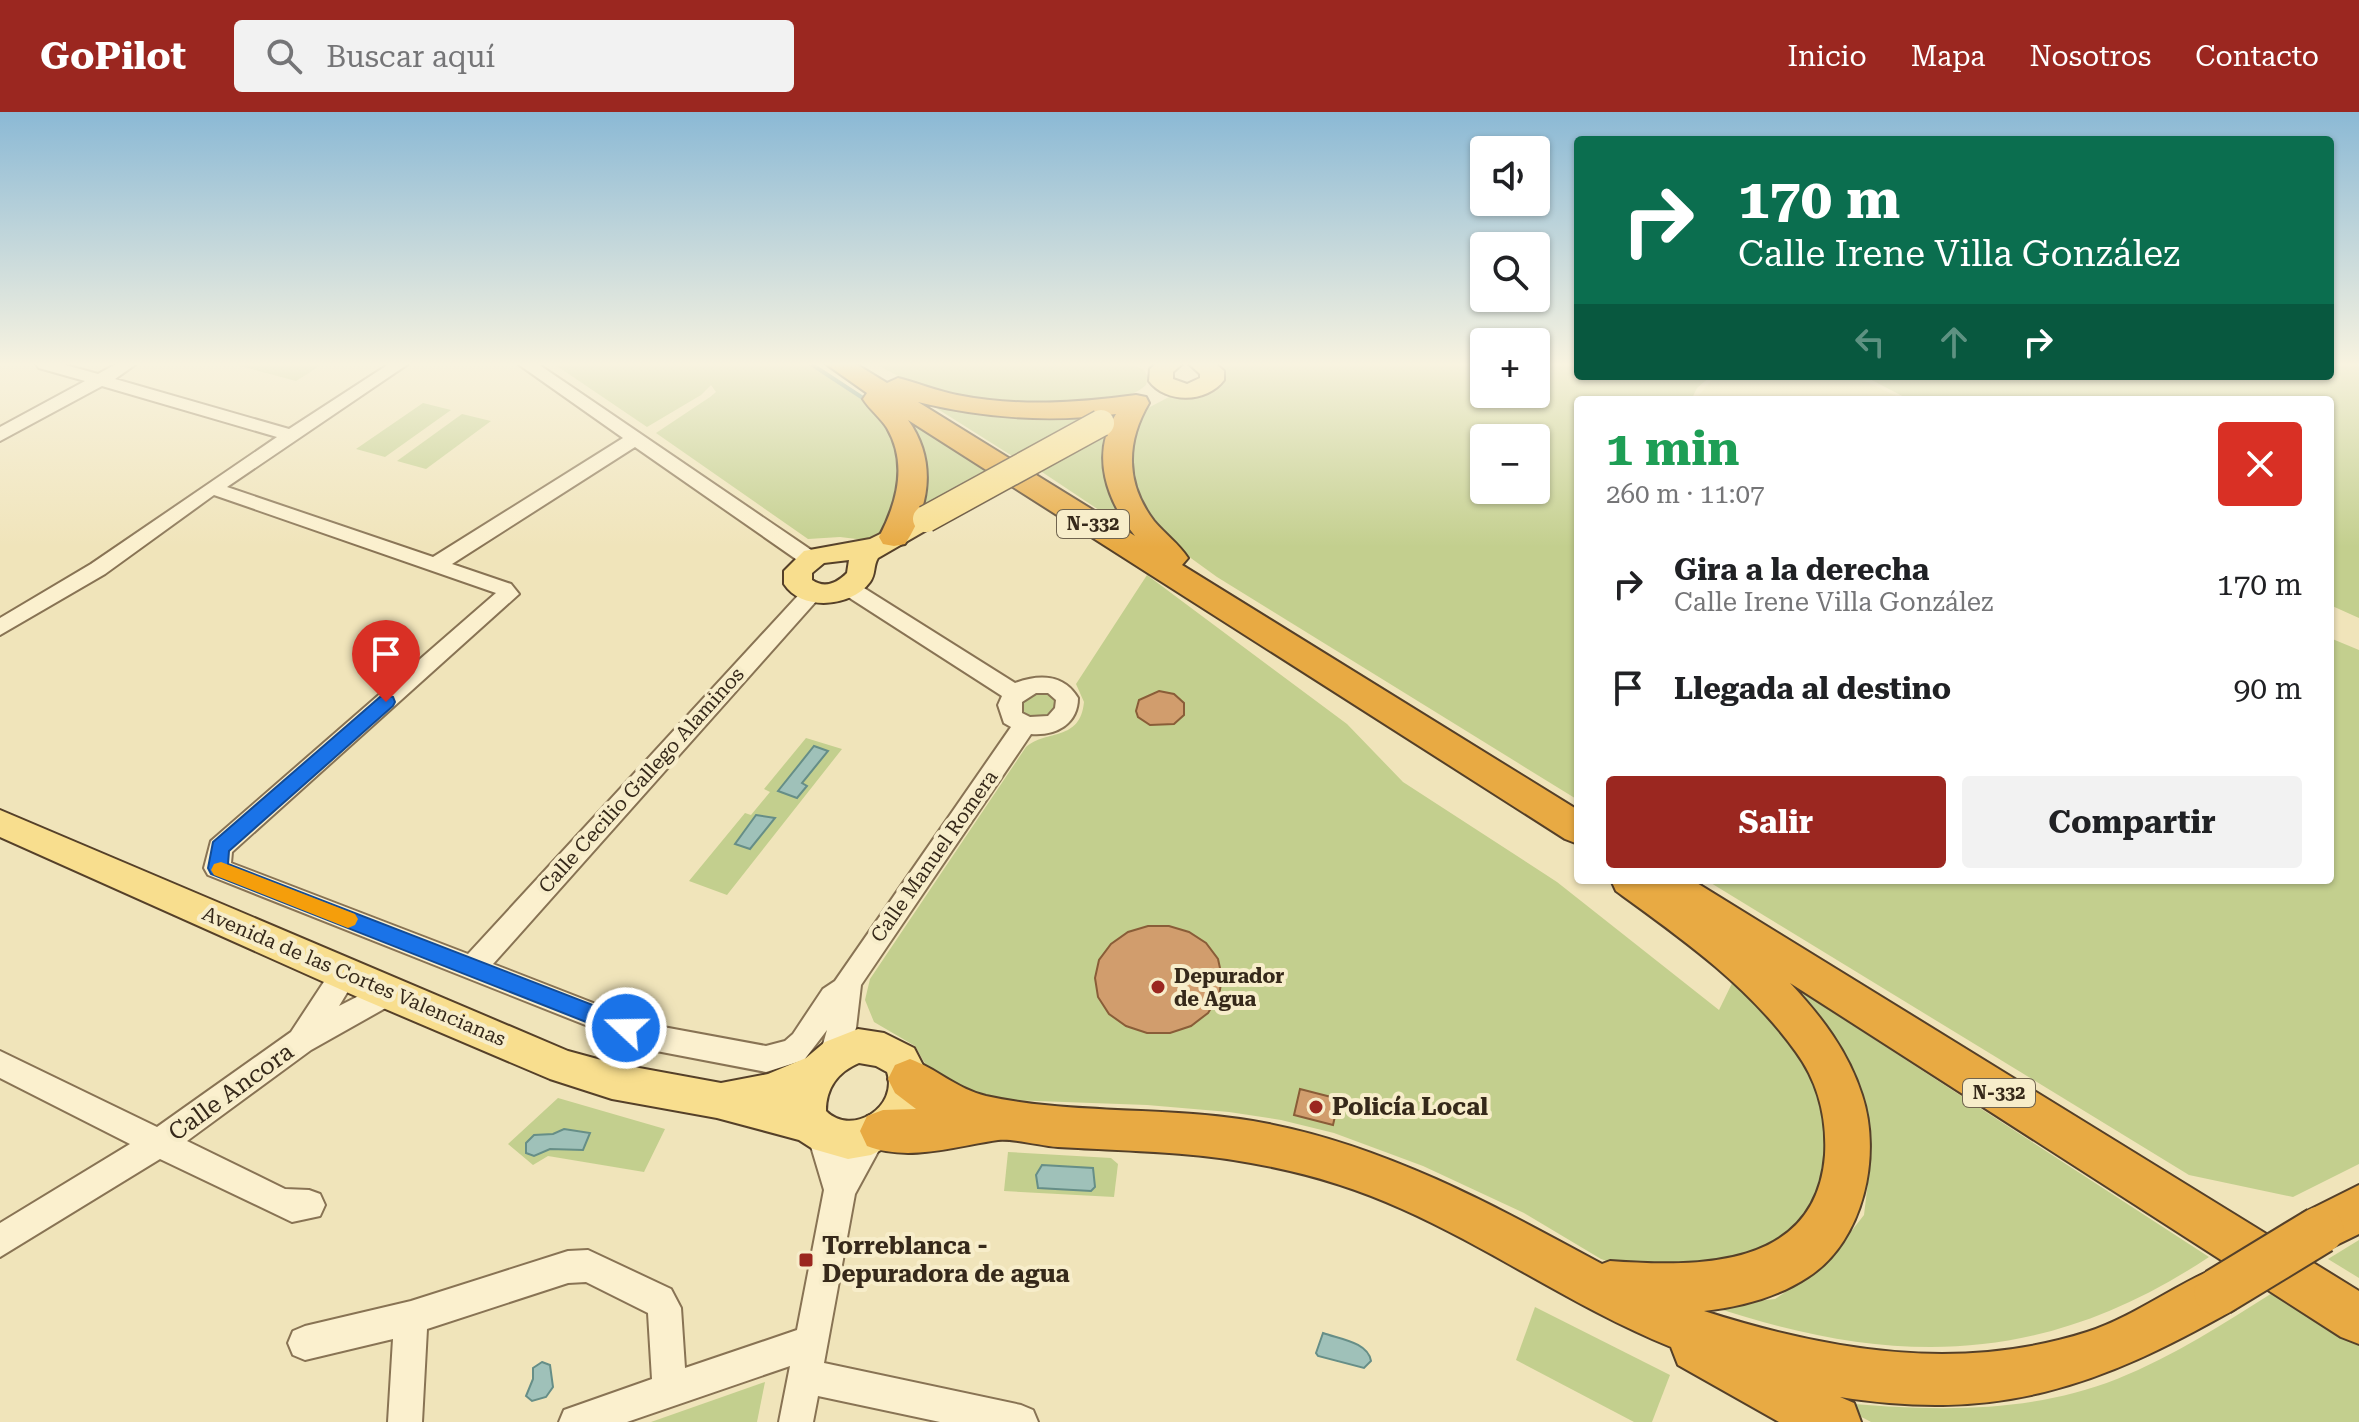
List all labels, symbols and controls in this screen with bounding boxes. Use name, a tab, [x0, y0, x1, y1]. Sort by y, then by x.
search box	[234, 20, 794, 92]
text: GoPilot	[40, 34, 186, 78]
icon: search	[262, 34, 306, 78]
text: Buscar aquí	[326, 39, 495, 74]
text: Inicio	[1787, 40, 1867, 73]
text: Mapa	[1911, 40, 1985, 73]
text: Nosotros	[2029, 40, 2151, 73]
text: Contacto	[2195, 40, 2319, 73]
map controls	[1470, 136, 1550, 504]
button: sound	[1470, 136, 1550, 216]
text: 170 m	[1738, 166, 1900, 232]
icon: right	[1606, 168, 1710, 272]
button: search	[1470, 232, 1550, 312]
text: Calle Irene Villa González	[1738, 233, 2180, 275]
icon: left	[1848, 320, 1892, 364]
icon: ahead	[1932, 320, 1976, 364]
icon: right	[2016, 320, 2060, 364]
button: +	[1470, 328, 1550, 408]
text: 1 min	[1606, 421, 1739, 477]
button: close	[2218, 422, 2302, 506]
button: −	[1470, 424, 1550, 504]
text: 260 m · 11:07	[1606, 479, 1765, 509]
road number: N-332	[1057, 510, 1129, 538]
text: Gira a la derecha	[1674, 552, 1929, 587]
icon: right	[1606, 562, 1650, 606]
text: 170 m	[2217, 567, 2302, 602]
text: Calle Irene Villa González	[1674, 587, 1993, 617]
pin	[352, 620, 420, 702]
icon: arrive	[364, 632, 408, 676]
street label: Calle Cecilio Gallego Alaminos	[533, 662, 749, 898]
icon: arrive	[1606, 666, 1650, 710]
text: Llegada al destino	[1674, 671, 1951, 706]
text: 90 m	[2233, 671, 2302, 706]
street label: Calle Manuel Romera	[866, 765, 1003, 947]
button: Salir	[1606, 776, 1946, 868]
button: Compartir	[1962, 776, 2302, 868]
street label: Avenida de las Cortes Valencianas	[199, 901, 509, 1051]
place label: Depurador de Agua	[1174, 964, 1284, 1011]
marker: Depurador de Agua	[1149, 978, 1167, 996]
position arrow	[584, 986, 668, 1070]
street label: Calle Ancora	[163, 1037, 299, 1147]
road number: N-332	[1963, 1079, 2035, 1107]
place label: Policía Local	[1332, 1093, 1488, 1121]
marker: Policía Local	[1307, 1098, 1325, 1116]
place label: Torreblanca - Depuradora de agua	[822, 1232, 1070, 1288]
marker: Torreblanca - Depuradora de agua	[797, 1251, 815, 1269]

